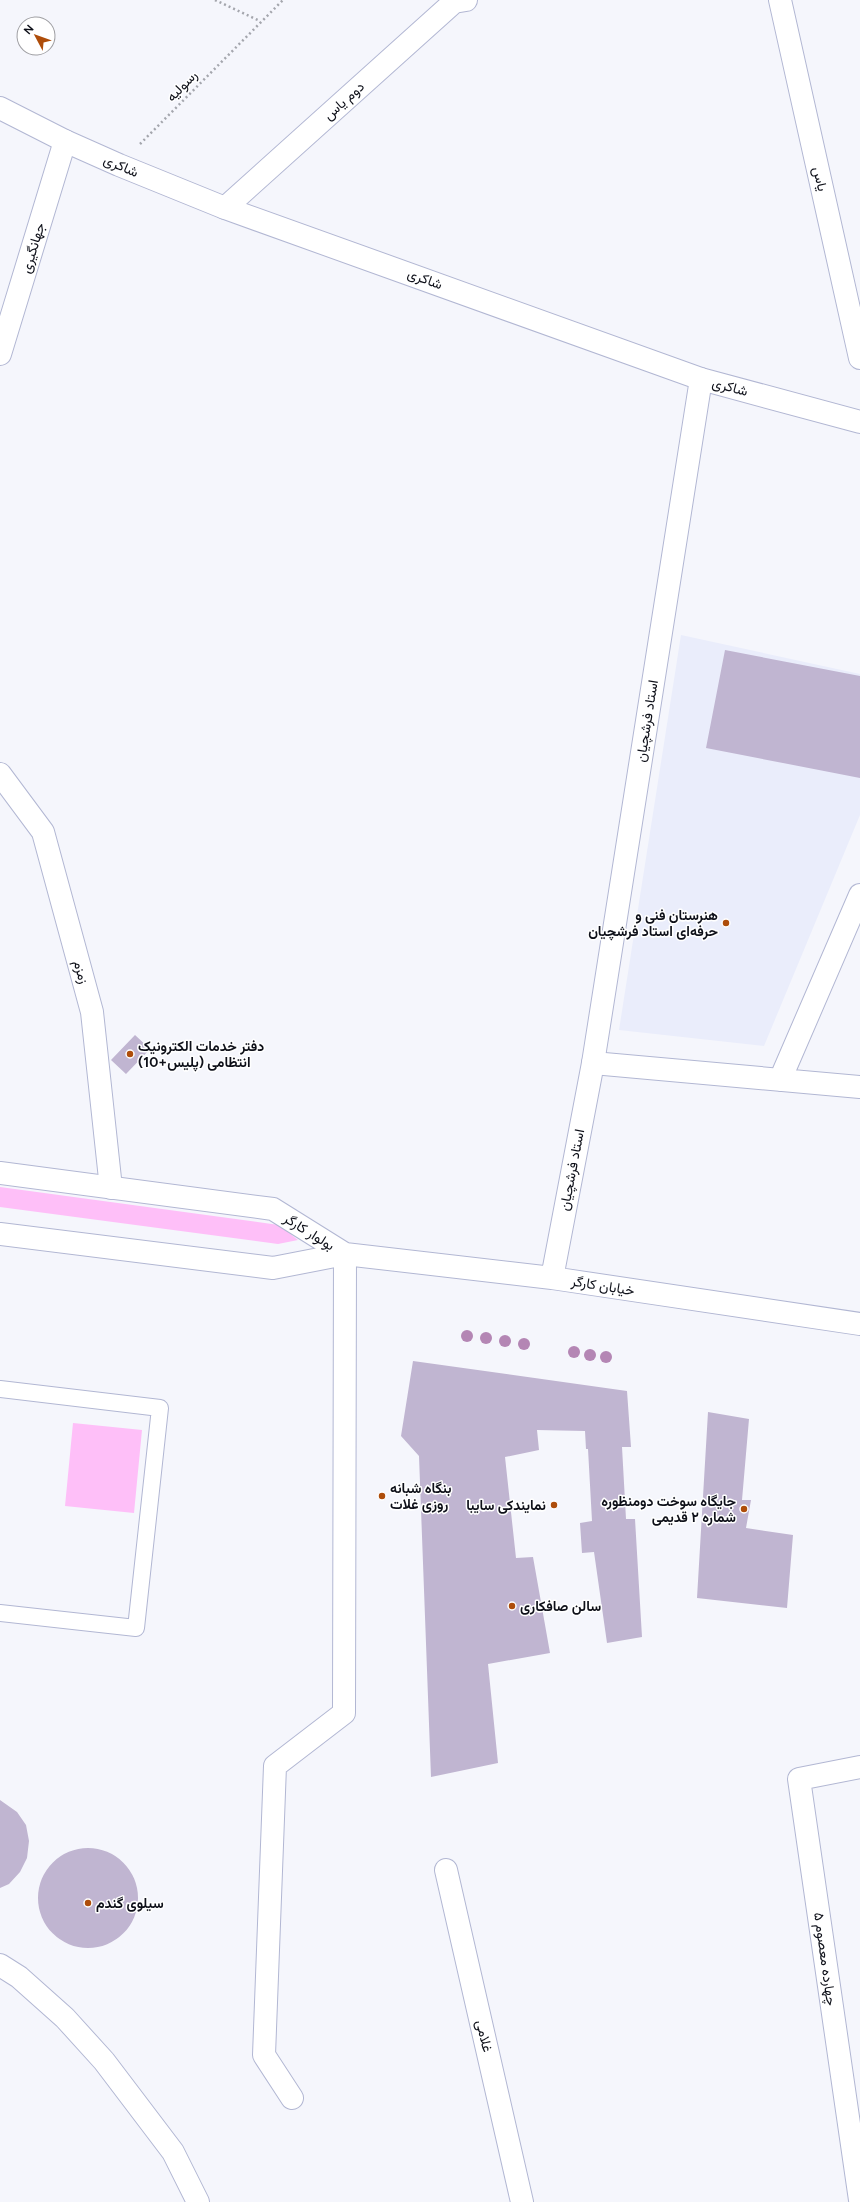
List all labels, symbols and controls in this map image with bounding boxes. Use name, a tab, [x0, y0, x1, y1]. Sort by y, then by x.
north arrow	[16, 16, 56, 56]
text: N	[21, 22, 37, 37]
street label: رسولیه	[163, 67, 201, 105]
street label: دوم یاس	[320, 78, 368, 124]
street label: شاکری	[101, 151, 141, 181]
street label: یاس	[809, 165, 831, 193]
street label: جهانگیری	[17, 221, 49, 275]
street label: شاکری	[405, 265, 445, 293]
street label: شاکری	[710, 374, 750, 400]
street label: استاد فرشچیان	[632, 679, 663, 763]
place label: هنرستان فنی و حرفه‌ای استاد فرشچیان	[588, 907, 718, 941]
marker: هنرستان فنی و حرفه‌ای استاد فرشچیان	[721, 918, 731, 928]
street label: زمزم	[70, 958, 92, 986]
place label: دفتر خدمات الکترونیک انتظامی (پلیس+10)	[138, 1038, 264, 1072]
marker: دفتر خدمات الکترونیک انتظامی (پلیس+10)	[125, 1049, 135, 1059]
street label: استاد فرشچیان	[556, 1128, 589, 1213]
street label: بولوار کارگر	[279, 1209, 338, 1254]
street label: خیابان کارگر	[569, 1272, 636, 1299]
place label: بنگاه شبانه روزی غلات	[390, 1480, 452, 1513]
marker: بنگاه شبانه روزی غلات	[377, 1491, 387, 1501]
place label: جایگاه سوخت دومنظوره شماره ۲ قدیمی	[601, 1493, 736, 1526]
place label: نمايندكى سايبا	[466, 1497, 546, 1514]
marker: نمايندكى سايبا	[549, 1500, 559, 1510]
marker: جایگاه سوخت دومنظوره شماره ۲ قدیمی	[739, 1504, 749, 1514]
place label: سالن صافكارى	[520, 1598, 601, 1615]
marker: سالن صافكارى	[507, 1601, 517, 1611]
place label: سیلوی گندم	[96, 1895, 164, 1912]
marker: سیلوی گندم	[83, 1898, 93, 1908]
street label: چهارده معصوم ۵	[809, 1911, 840, 2007]
street label: غلامی	[472, 2018, 496, 2054]

